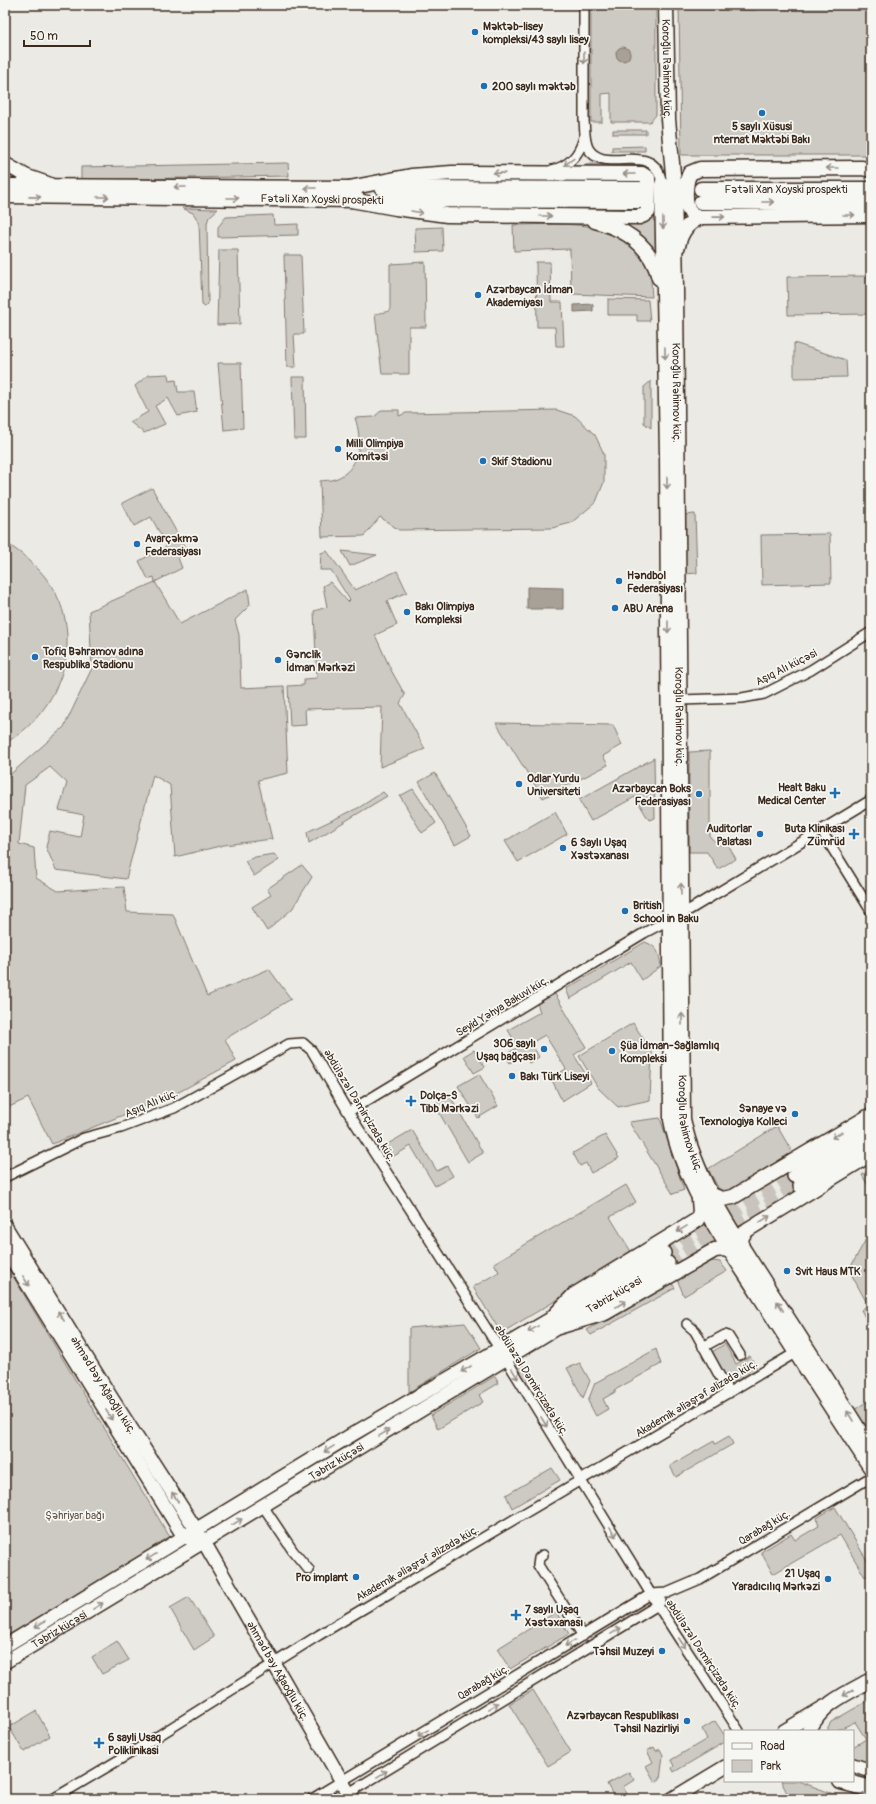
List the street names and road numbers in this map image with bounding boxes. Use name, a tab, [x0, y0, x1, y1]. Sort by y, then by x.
street label: Koroğlu Rəhimov küç.	[659, 19, 674, 119]
street label: Fətəli Xan Xoyski prospekti	[724, 183, 848, 196]
street label: Fətəli Xan Xoyski prospekti	[260, 192, 384, 207]
street label: Koroğlu Rəhimov küç.	[669, 343, 683, 443]
street label: Aşıq Alı küçəsi	[753, 646, 819, 688]
street label: Koroğlu Rəhimov küç.	[672, 667, 686, 767]
street label: Seyid Yəhya Bakuvi küç.	[454, 974, 551, 1039]
street label: Əbdüləzəl DƏmirçizadə küç.	[321, 1047, 398, 1164]
street label: Koroğlu Rəhimov küç.	[676, 1075, 706, 1175]
street label: Aşıq Alı küç.	[123, 1087, 180, 1120]
street label: Təbriz küçəsi	[584, 1274, 644, 1316]
street label: Əbdüləzəl DƏmirçizadə küç.	[492, 1322, 571, 1438]
street label: Əhməd bəy Ağaoğlu küç.	[68, 1334, 139, 1437]
street label: Akademik Əliəşrəf Əlizadə küç.	[633, 1357, 760, 1440]
street label: Təbriz küçəsi	[307, 1440, 366, 1483]
street label: Qarabağ küç.	[736, 1507, 792, 1548]
street label: Akademik Əliəşrəf Əlizadə küç.	[353, 1523, 481, 1604]
street label: Əbdüləzəl DƏmirçizadə küç.	[663, 1597, 744, 1712]
street label: Təbriz küçəsi	[29, 1608, 89, 1651]
street label: Əhməd bəy Ağaoğlu küç.	[244, 1619, 312, 1723]
street label: Qarabağ küç.	[455, 1662, 511, 1703]

